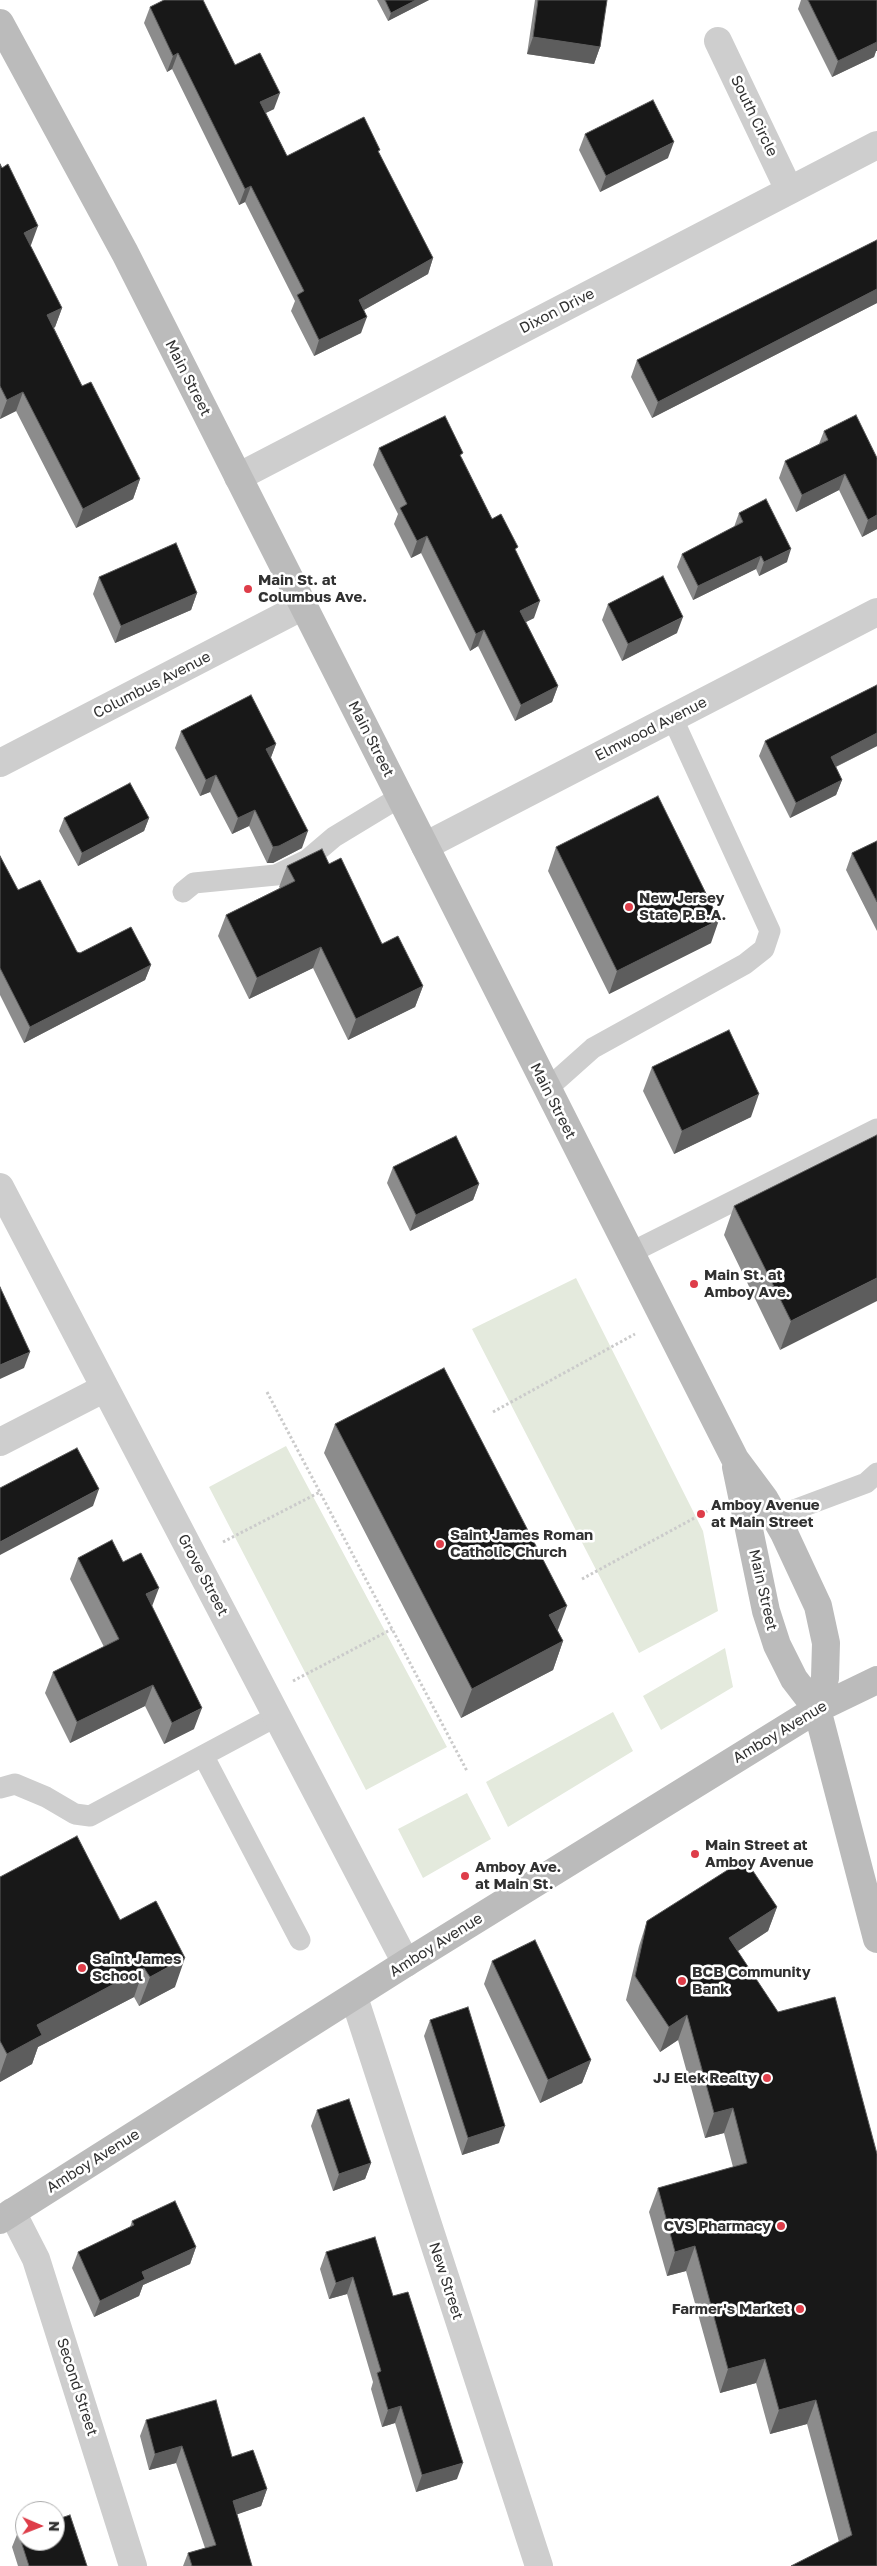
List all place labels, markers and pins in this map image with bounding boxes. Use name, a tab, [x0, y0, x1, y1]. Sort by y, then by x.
place label: Main St. at Columbus Ave.	[258, 571, 367, 606]
marker: Main St. at Columbus Ave.	[242, 583, 254, 595]
place label: New Jersey State P.B.A.	[639, 889, 726, 924]
marker: New Jersey State P.B.A.	[623, 901, 635, 913]
place label: Main St. at Amboy Ave.	[704, 1266, 790, 1301]
marker: Main St. at Amboy Ave.	[688, 1278, 700, 1290]
place label: Amboy Avenue at Main Street	[711, 1496, 820, 1531]
marker: Amboy Avenue at Main Street	[695, 1508, 707, 1520]
place label: Saint James Roman Catholic Church	[450, 1526, 593, 1561]
marker: Saint James Roman Catholic Church	[434, 1538, 446, 1550]
place label: Main Street at Amboy Avenue	[705, 1836, 814, 1871]
marker: Main Street at Amboy Avenue	[689, 1848, 701, 1860]
place label: Amboy Ave. at Main St.	[475, 1858, 561, 1893]
marker: Amboy Ave. at Main St.	[459, 1870, 471, 1882]
place label: Saint James School	[92, 1950, 181, 1985]
marker: Saint James School	[76, 1962, 88, 1974]
place label: BCB Community Bank	[692, 1963, 811, 1998]
marker: BCB Community Bank	[676, 1975, 688, 1987]
place label: JJ Elek Realty	[653, 2069, 757, 2087]
marker: JJ Elek Realty	[761, 2072, 773, 2084]
place label: CVS Pharmacy	[664, 2217, 771, 2235]
marker: CVS Pharmacy	[775, 2220, 787, 2232]
place label: Farmer's Market	[672, 2300, 790, 2318]
marker: Farmer's Market	[794, 2303, 806, 2315]

